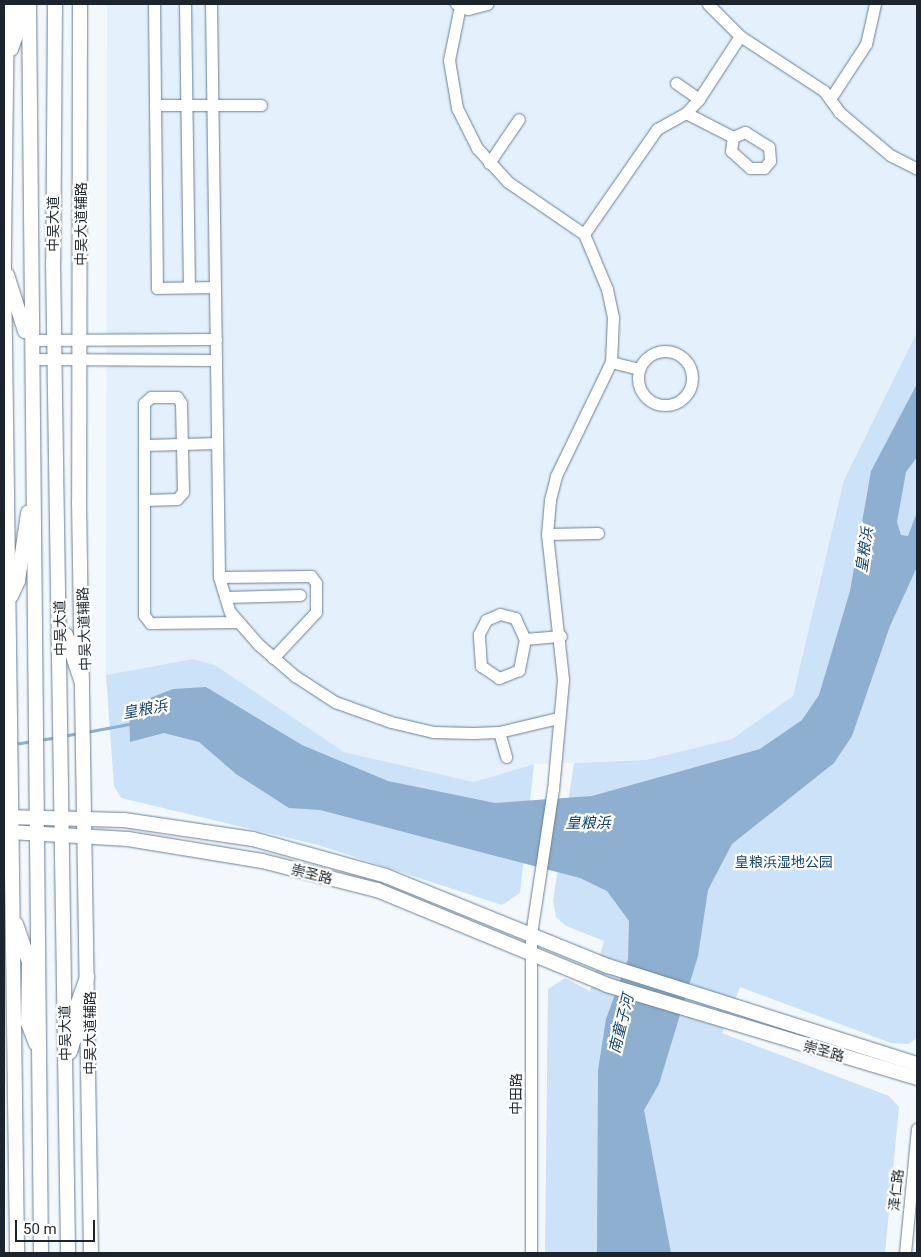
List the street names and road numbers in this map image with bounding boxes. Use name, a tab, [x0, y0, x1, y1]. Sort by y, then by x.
street label: 中吴大道辅路	[73, 182, 89, 266]
street label: 中吴大道	[45, 196, 61, 252]
street label: 中吴大道辅路	[74, 587, 94, 671]
street label: 中吴大道	[51, 600, 69, 656]
street label: 崇圣路	[290, 861, 334, 887]
street label: 中吴大道辅路	[82, 991, 98, 1075]
street label: 中吴大道	[56, 1005, 74, 1061]
street label: 崇圣路	[801, 1037, 847, 1065]
street label: 中田路	[508, 1073, 524, 1115]
street label: 泽仁路	[885, 1168, 907, 1212]

